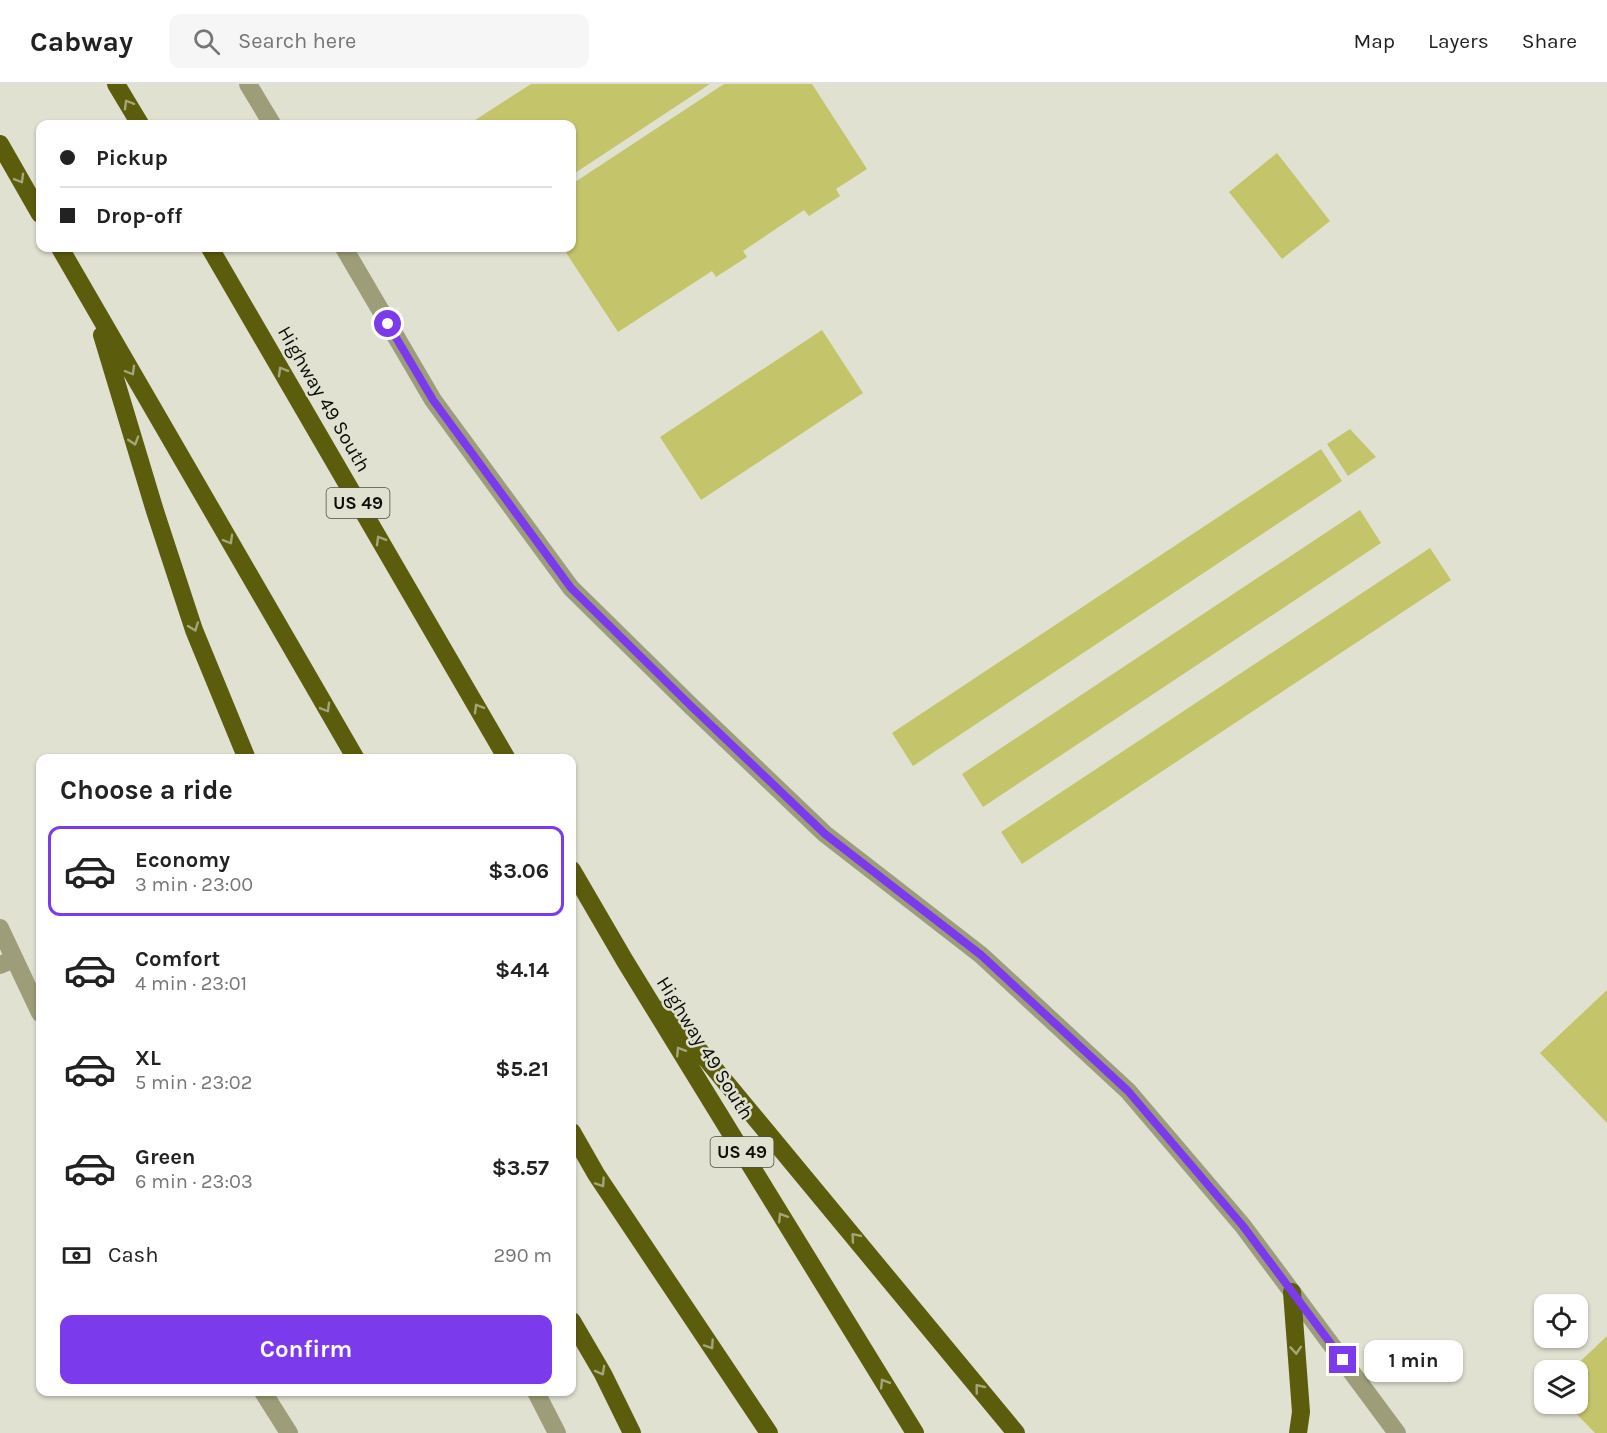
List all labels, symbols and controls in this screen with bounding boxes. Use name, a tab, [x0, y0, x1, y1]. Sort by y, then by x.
search box	[169, 14, 589, 68]
text: Cabway	[30, 25, 133, 58]
icon: search	[190, 25, 223, 58]
text: Search here	[238, 28, 356, 54]
text: Map	[1353, 29, 1395, 53]
text: Layers	[1428, 29, 1489, 53]
text: Share	[1522, 29, 1577, 53]
one-way arrow	[124, 100, 135, 110]
text: Pickup	[96, 145, 168, 171]
one-way arrow	[13, 173, 25, 183]
text: Drop-off	[96, 203, 182, 229]
route start	[374, 310, 401, 337]
street label: Highway 49 South	[273, 322, 375, 476]
one-way arrow	[124, 365, 136, 375]
one-way arrow	[277, 367, 289, 377]
one-way arrow	[127, 435, 139, 446]
road number: US 49	[326, 488, 389, 518]
one-way arrow	[222, 534, 233, 544]
one-way arrow	[375, 536, 387, 546]
one-way arrow	[186, 621, 199, 632]
one-way arrow	[319, 702, 331, 713]
one-way arrow	[473, 704, 485, 715]
text: Choose a ride	[60, 774, 233, 806]
icon: car	[63, 844, 117, 898]
text: Economy	[135, 847, 230, 873]
text: $3.06	[488, 858, 549, 884]
text: 3 min · 23:00	[135, 873, 253, 896]
icon: car	[63, 943, 117, 997]
text: Comfort	[135, 946, 220, 972]
text: $4.14	[495, 957, 549, 983]
text: 4 min · 23:01	[135, 972, 247, 995]
street label: Highway 49 South	[652, 972, 758, 1124]
icon: car	[63, 1042, 117, 1096]
text: XL	[135, 1045, 161, 1071]
one-way arrow	[675, 1047, 687, 1057]
text: $5.21	[495, 1056, 549, 1082]
text: 5 min · 23:02	[135, 1071, 252, 1094]
road number: US 49	[710, 1137, 774, 1167]
icon: car	[63, 1141, 117, 1195]
text: Green	[135, 1144, 196, 1170]
text: $3.57	[492, 1155, 549, 1181]
text: 6 min · 23:03	[135, 1170, 253, 1193]
one-way arrow	[594, 1176, 605, 1187]
one-way arrow	[778, 1213, 790, 1223]
one-way arrow	[851, 1233, 862, 1244]
icon: cash	[60, 1239, 93, 1272]
text: Cash	[108, 1242, 158, 1268]
text: 290 m	[493, 1244, 552, 1267]
map controls	[1534, 1294, 1588, 1414]
button: locate	[1534, 1294, 1588, 1348]
button: Confirm	[60, 1315, 552, 1384]
one-way arrow	[703, 1338, 714, 1349]
callout: 1 min	[1364, 1339, 1463, 1381]
one-way arrow	[1289, 1346, 1302, 1355]
route end	[1329, 1346, 1356, 1373]
text: 1 min	[1388, 1349, 1439, 1372]
button: layers	[1534, 1360, 1588, 1414]
one-way arrow	[594, 1365, 605, 1375]
one-way arrow	[880, 1379, 892, 1389]
one-way arrow	[975, 1384, 986, 1395]

